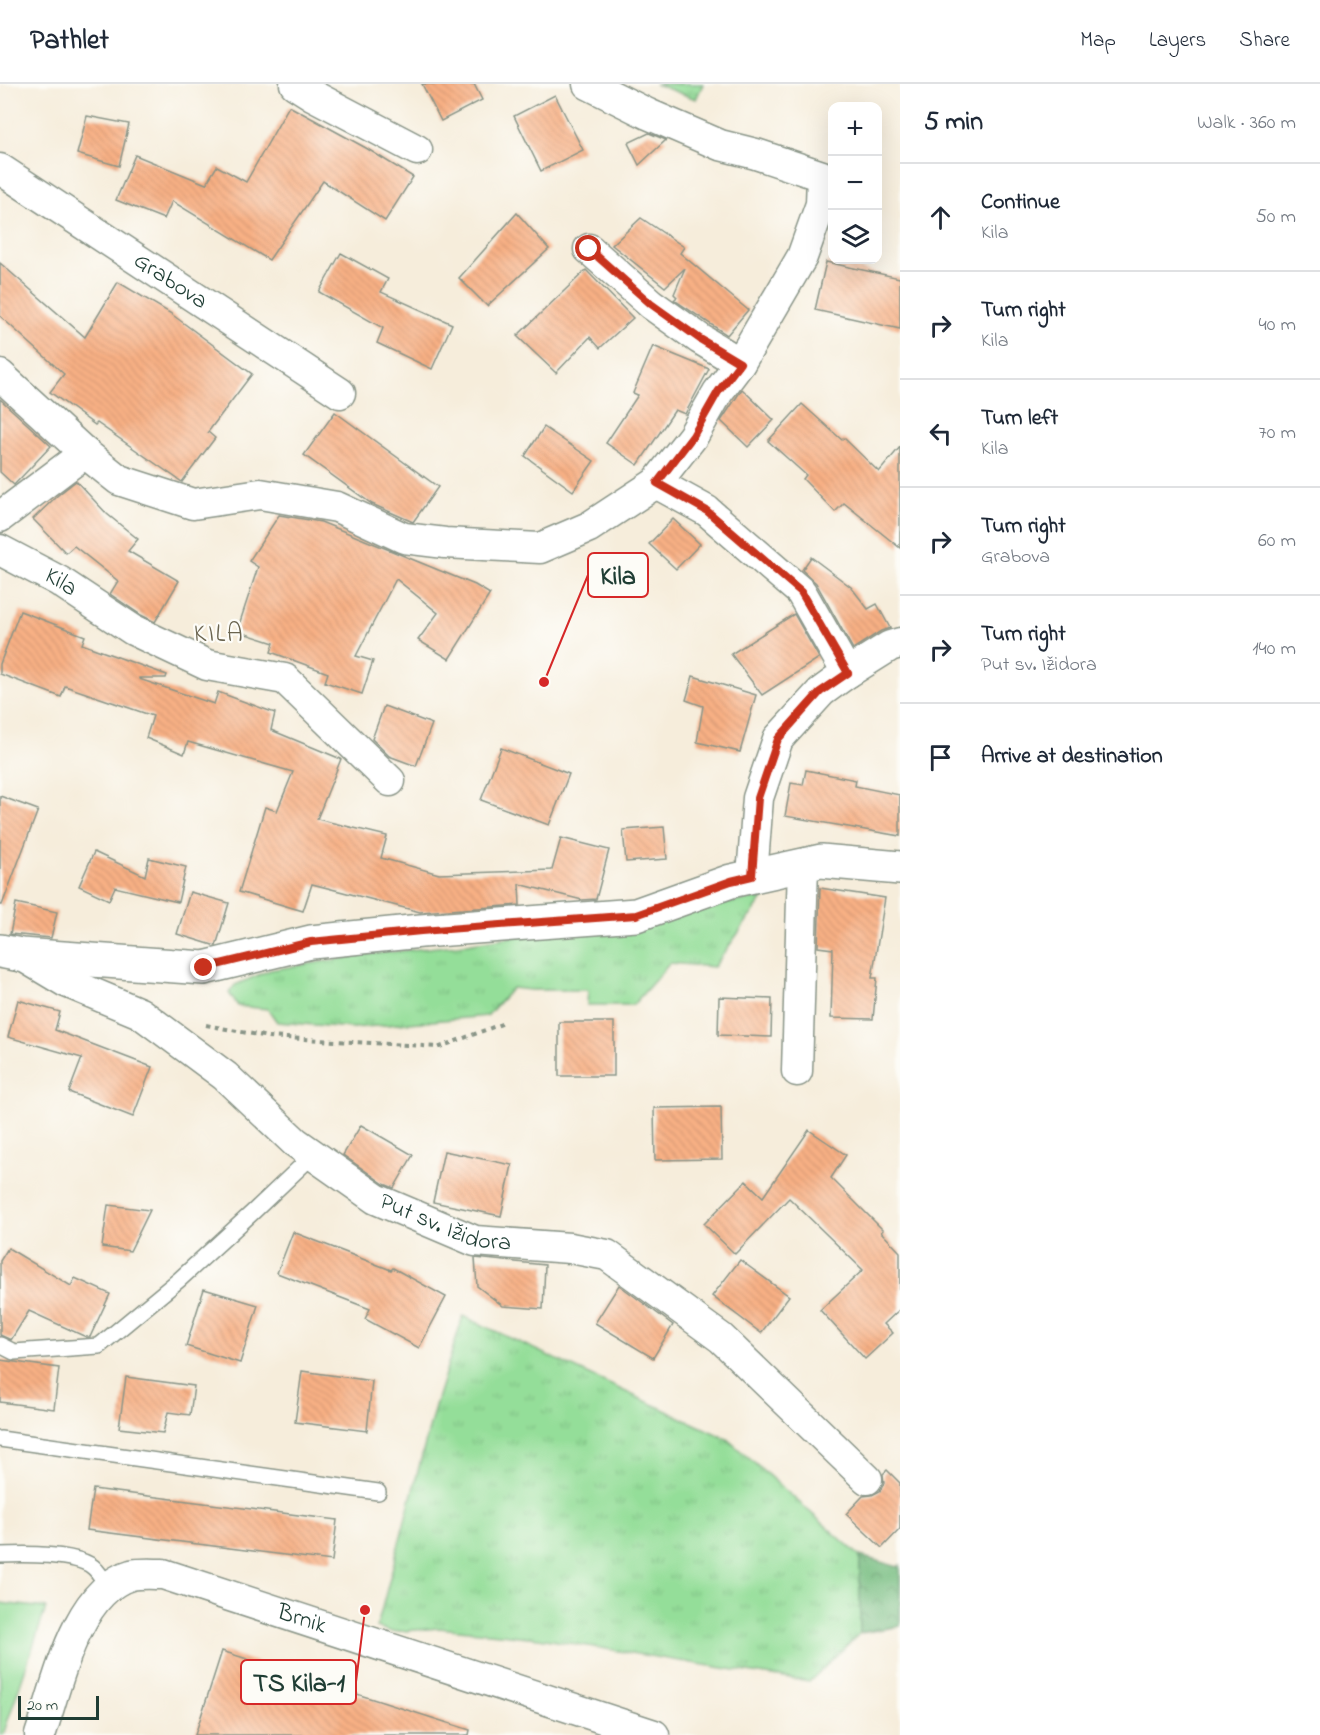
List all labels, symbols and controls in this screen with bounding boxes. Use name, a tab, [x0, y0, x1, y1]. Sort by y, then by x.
text: Pathlet	[30, 21, 109, 62]
text: Map	[1080, 26, 1116, 56]
text: Layers	[1149, 26, 1206, 56]
text: Share	[1239, 26, 1290, 56]
map controls	[828, 102, 882, 264]
button: +	[828, 102, 882, 156]
text: 5 min	[924, 104, 983, 142]
text: Walk · 360 m	[1197, 109, 1296, 138]
button: −	[828, 156, 882, 210]
text: Continue	[981, 187, 1060, 219]
icon: ahead	[924, 201, 957, 234]
text: 50 m	[1255, 203, 1296, 232]
button: layers	[828, 210, 882, 264]
text: Kila	[981, 219, 1008, 248]
route start	[575, 235, 601, 261]
street label: Grabova	[126, 244, 215, 319]
text: Turn right	[981, 295, 1066, 327]
icon: right	[924, 309, 957, 342]
text: 40 m	[1259, 311, 1296, 340]
text: Kila	[981, 327, 1008, 356]
text: Turn left	[981, 403, 1058, 435]
icon: left	[924, 417, 957, 450]
text: 70 m	[1259, 419, 1296, 448]
text: Kila	[981, 435, 1008, 464]
text: Turn right	[981, 511, 1066, 543]
icon: right	[924, 525, 957, 558]
text: 60 m	[1258, 527, 1296, 556]
text: Grabova	[981, 543, 1050, 572]
callout: Kila	[588, 553, 648, 597]
street label: Kila	[38, 559, 84, 606]
text: Kila	[600, 559, 636, 597]
district label: KILA	[194, 616, 244, 654]
text: Turn right	[981, 619, 1066, 651]
icon: right	[924, 633, 957, 666]
text: 140 m	[1252, 635, 1296, 664]
text: Put sv. Ižidora	[981, 651, 1097, 680]
icon: arrive	[924, 741, 957, 774]
text: Arrive at destination	[981, 741, 1163, 773]
route end	[190, 954, 216, 980]
street label: Put sv. Ižidora	[374, 1185, 512, 1261]
street label: Brnik	[272, 1595, 332, 1644]
callout: TS Kila-1	[241, 1660, 356, 1704]
text: TS Kila-1	[253, 1666, 346, 1704]
scale bar	[18, 1693, 99, 1720]
text: 20 m	[27, 1694, 58, 1718]

